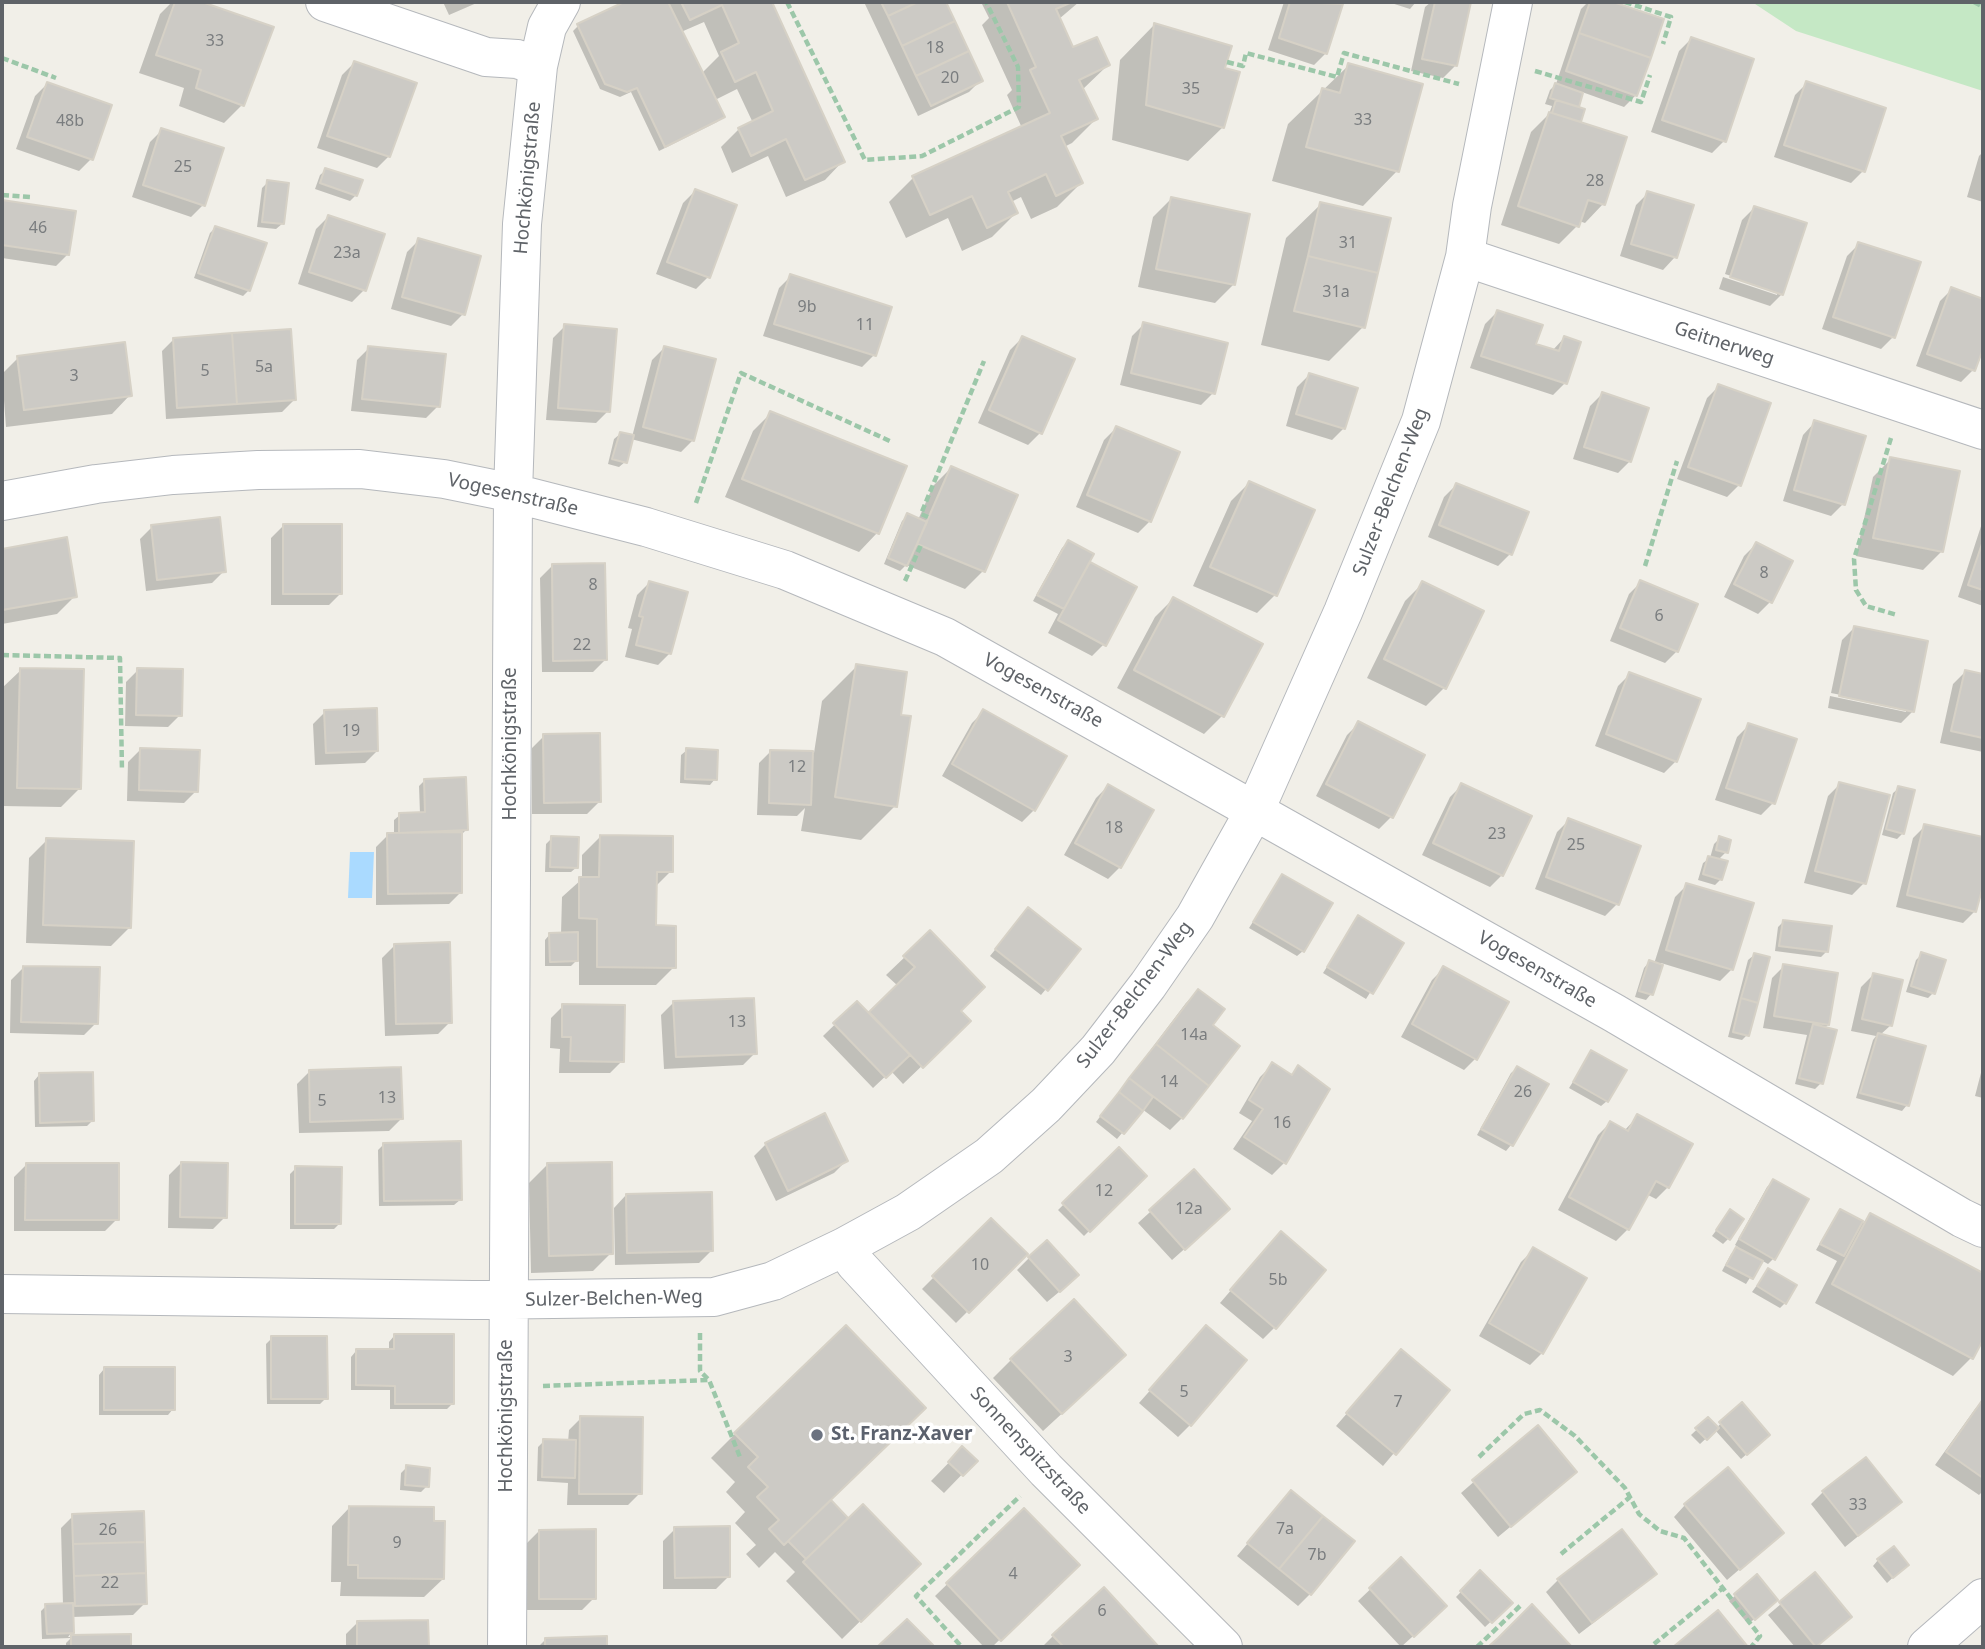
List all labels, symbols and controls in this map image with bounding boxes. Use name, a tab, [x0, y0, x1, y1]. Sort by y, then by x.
house number: 33	[206, 31, 224, 51]
house number: 18	[926, 38, 944, 58]
house number: 20	[941, 68, 959, 88]
house number: 35	[1182, 79, 1200, 99]
street label: Hochkönigstraße	[510, 101, 546, 255]
house number: 33	[1354, 110, 1372, 130]
house number: 48b	[56, 111, 84, 131]
house number: 25	[174, 157, 192, 177]
house number: 28	[1586, 171, 1604, 191]
house number: 46	[29, 218, 47, 238]
house number: 31	[1339, 233, 1357, 253]
house number: 23a	[333, 243, 361, 263]
house number: 31a	[1322, 282, 1350, 302]
house number: 9b	[798, 297, 816, 317]
house number: 11	[856, 315, 874, 335]
street label: Geitnerweg	[1671, 317, 1777, 371]
house number: 5a	[255, 357, 273, 377]
house number: 5	[200, 361, 210, 381]
house number: 3	[69, 366, 79, 386]
street label: Sulzer-Belchen-Weg	[1349, 405, 1433, 579]
street label: Vogesenstraße	[446, 469, 580, 521]
house number: 8	[1759, 563, 1769, 583]
house number: 8	[588, 575, 598, 595]
house number: 6	[1654, 606, 1664, 626]
house number: 22	[573, 635, 591, 655]
street label: Vogesenstraße	[979, 649, 1107, 733]
street label: Hochkönigstraße	[500, 667, 522, 821]
house number: 19	[342, 721, 360, 741]
house number: 12	[788, 757, 806, 777]
house number: 18	[1105, 818, 1123, 838]
house number: 23	[1488, 824, 1506, 844]
house number: 25	[1567, 835, 1585, 855]
street label: Sulzer-Belchen-Weg	[1072, 917, 1198, 1073]
street label: Vogesenstraße	[1474, 927, 1600, 1013]
house number: 13	[728, 1012, 746, 1032]
house number: 14a	[1180, 1025, 1208, 1045]
house number: 14	[1160, 1072, 1178, 1092]
house number: 26	[1514, 1082, 1532, 1102]
house number: 13	[378, 1088, 396, 1108]
house number: 5	[317, 1091, 327, 1111]
house number: 16	[1273, 1113, 1291, 1133]
house number: 12	[1095, 1181, 1113, 1201]
house number: 12a	[1175, 1199, 1203, 1219]
house number: 10	[971, 1255, 989, 1275]
house number: 5b	[1269, 1270, 1287, 1290]
street label: Sulzer-Belchen-Weg	[525, 1286, 703, 1312]
street label: Hochkönigstraße	[496, 1339, 518, 1493]
house number: 3	[1063, 1347, 1073, 1367]
street label: Sonnenspitzstraße	[965, 1382, 1095, 1520]
house number: 5	[1179, 1382, 1189, 1402]
house number: 7	[1393, 1392, 1403, 1412]
place label: St. Franz-Xaver	[831, 1424, 973, 1446]
marker: St. Franz-Xaver	[809, 1427, 825, 1443]
house number: 33	[1849, 1495, 1867, 1515]
house number: 7a	[1276, 1519, 1294, 1539]
house number: 26	[99, 1520, 117, 1540]
house number: 9	[392, 1533, 402, 1553]
house number: 7b	[1308, 1545, 1326, 1565]
house number: 4	[1008, 1564, 1018, 1584]
house number: 22	[101, 1573, 119, 1593]
house number: 6	[1097, 1601, 1107, 1621]

